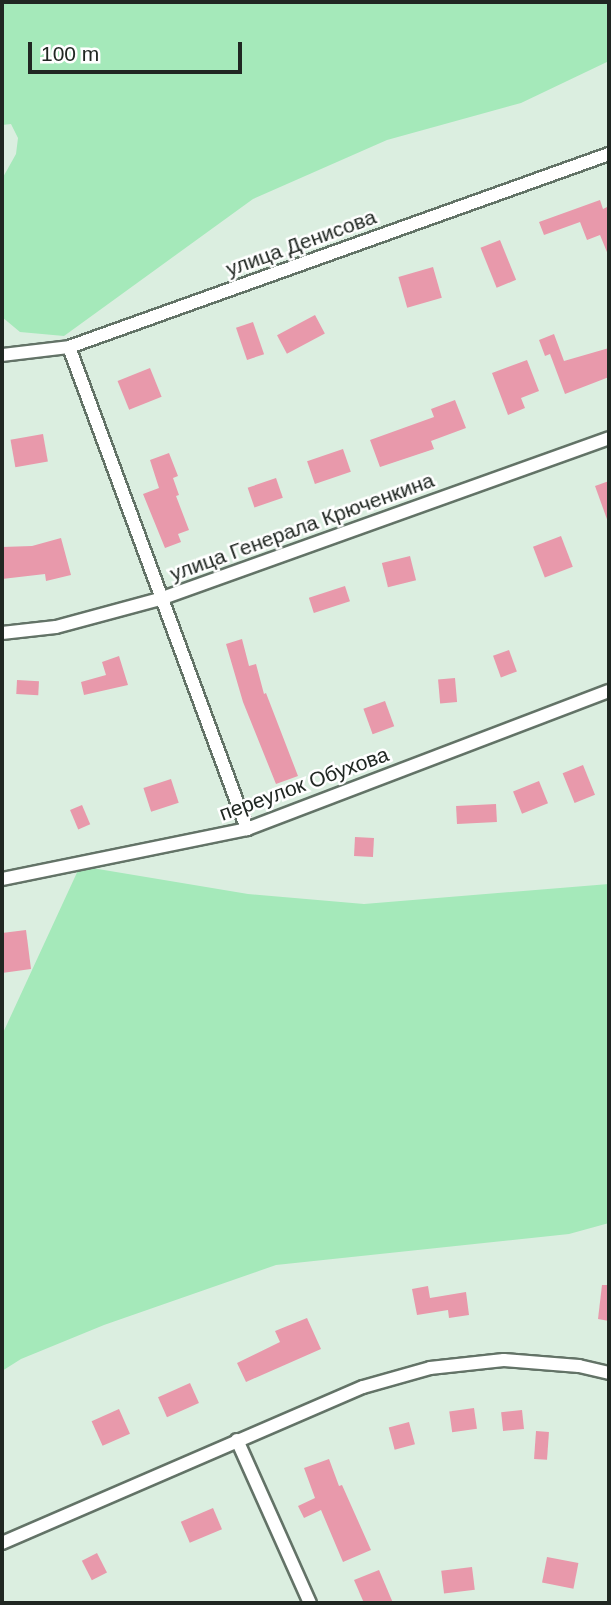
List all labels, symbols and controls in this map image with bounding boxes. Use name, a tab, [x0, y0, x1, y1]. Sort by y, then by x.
scale bar	[32, 28, 245, 72]
text: 100 m	[41, 42, 99, 65]
street label: улица Денисова	[223, 204, 379, 282]
street label: улица Генерала Крюченкина	[166, 467, 438, 587]
street label: переулок Обухова	[216, 742, 392, 826]

